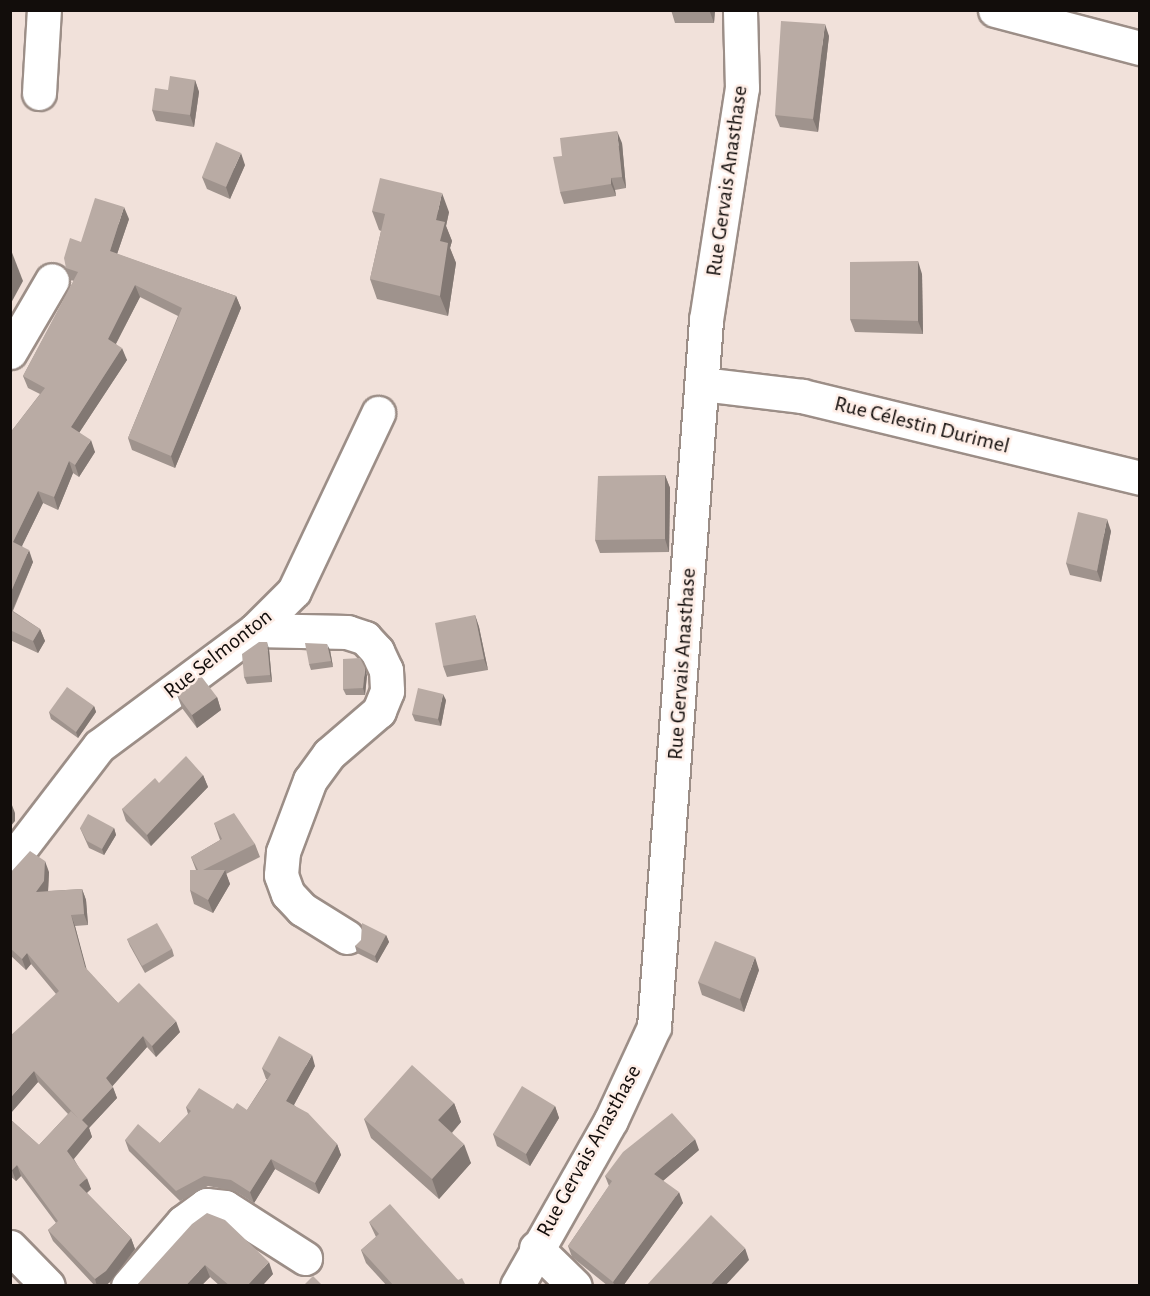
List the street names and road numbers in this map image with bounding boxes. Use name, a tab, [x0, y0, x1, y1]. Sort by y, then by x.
street label: Rue Gervais Anasthase	[701, 84, 753, 278]
street label: Rue Célestin Durimel	[832, 390, 1012, 460]
street label: Rue Gervais Anasthase	[662, 567, 702, 761]
street label: Rue Selmonton	[158, 603, 278, 705]
street label: Rue Gervais Anasthase	[531, 1061, 647, 1241]

